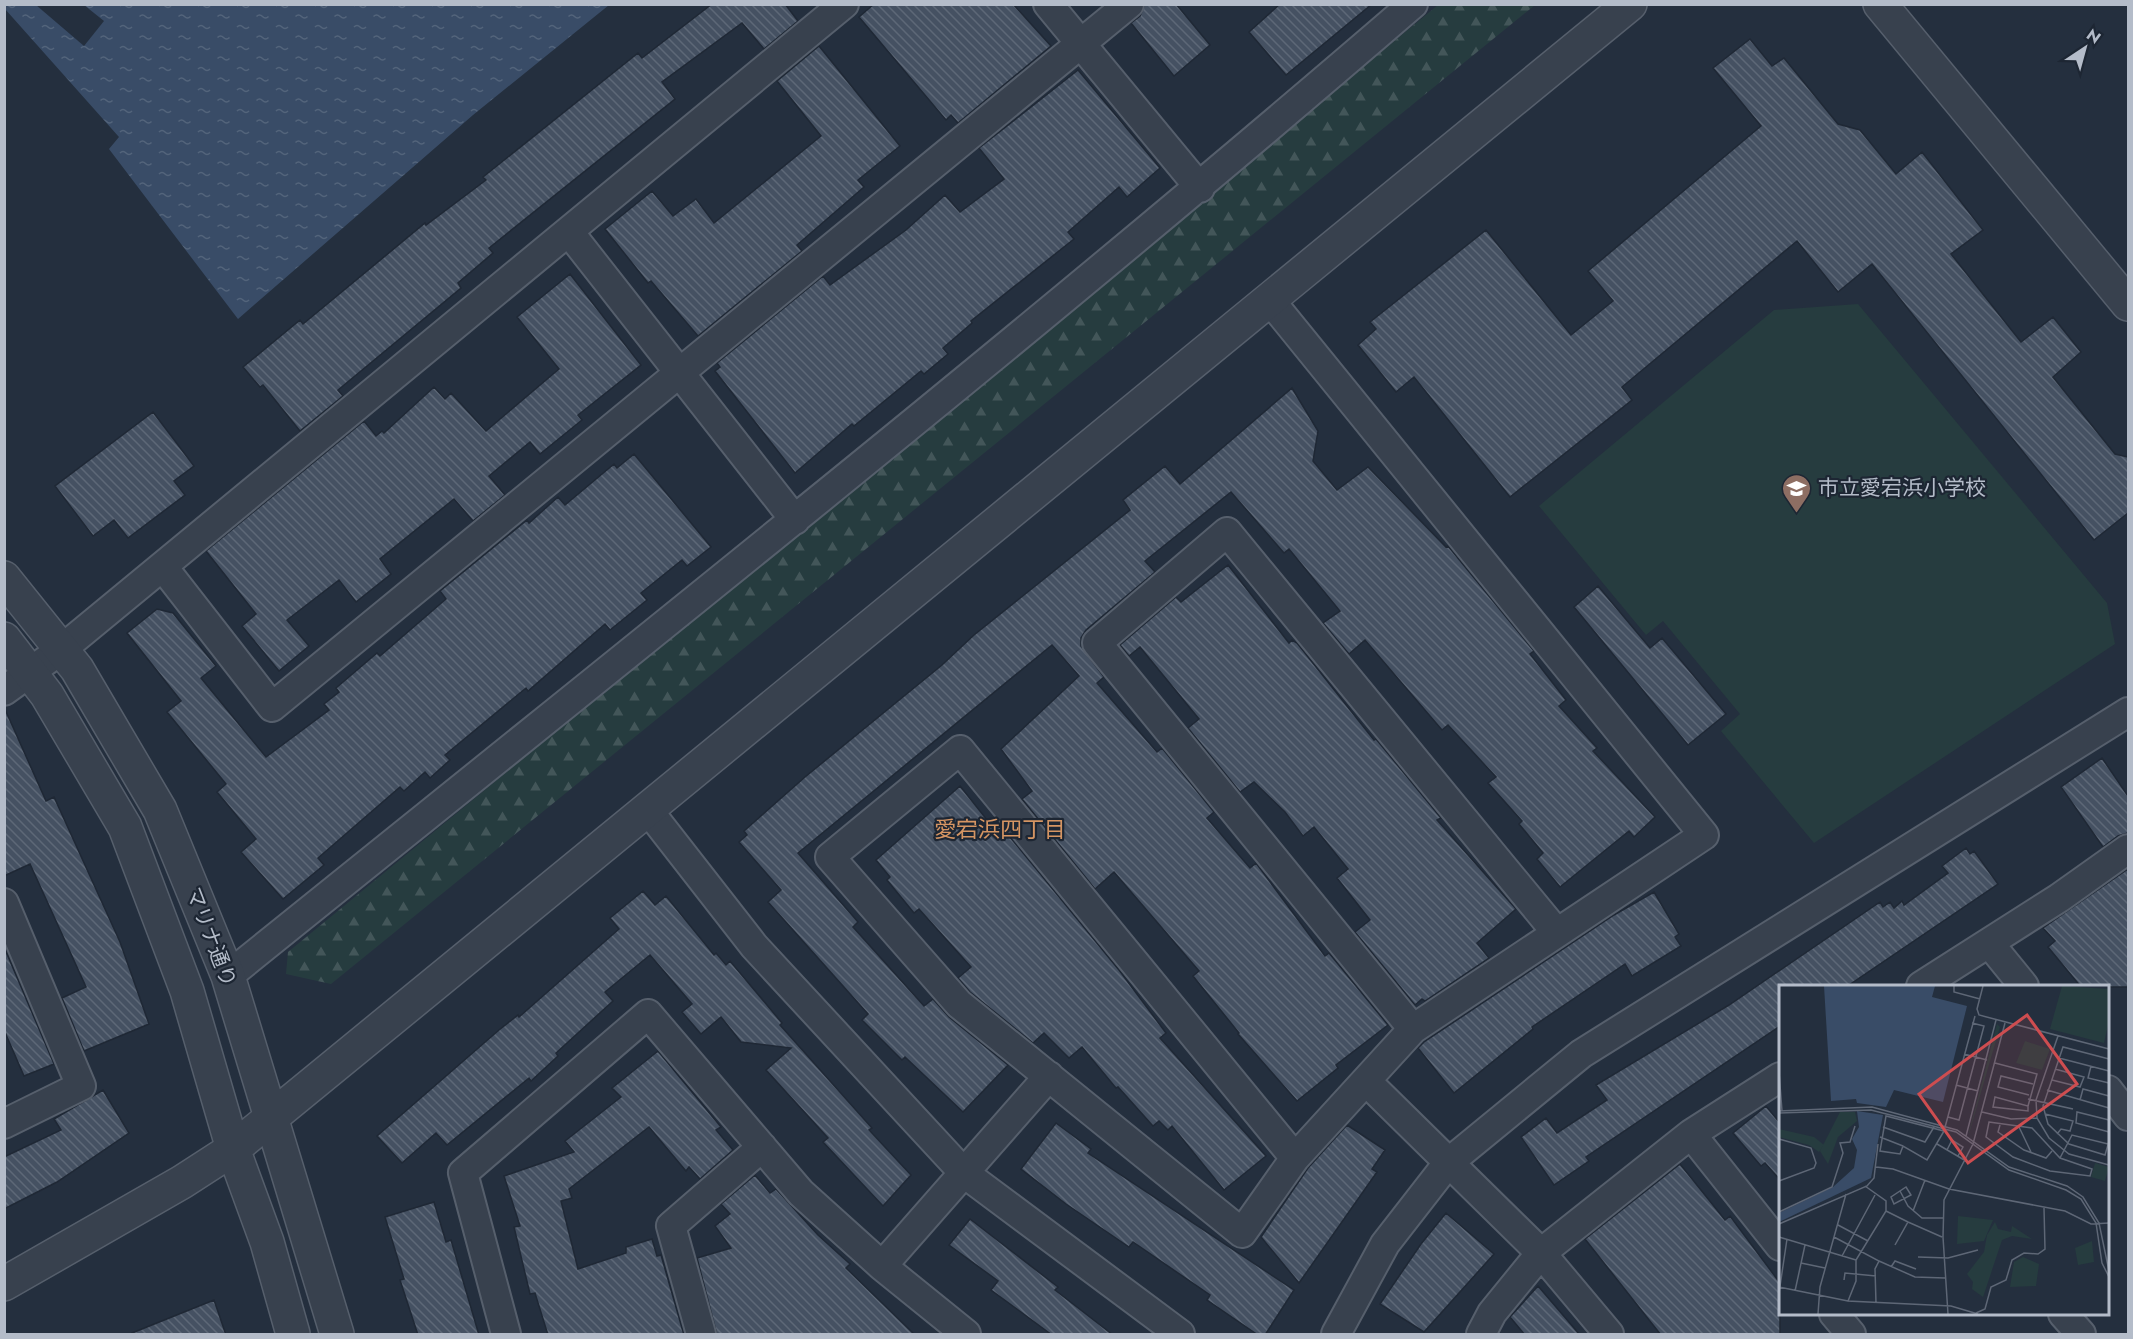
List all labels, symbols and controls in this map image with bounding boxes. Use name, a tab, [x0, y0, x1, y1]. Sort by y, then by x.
north arrow	[2055, 18, 2115, 78]
text: N	[2082, 23, 2105, 49]
school or university icon: 市立愛宕浜小学校	[1781, 472, 1813, 514]
place label: 市立愛宕浜小学校	[1818, 473, 1986, 503]
district label: 愛宕浜四丁目	[934, 813, 1066, 845]
street label: マリナ通り	[178, 883, 244, 991]
inset map	[1779, 985, 2109, 1315]

